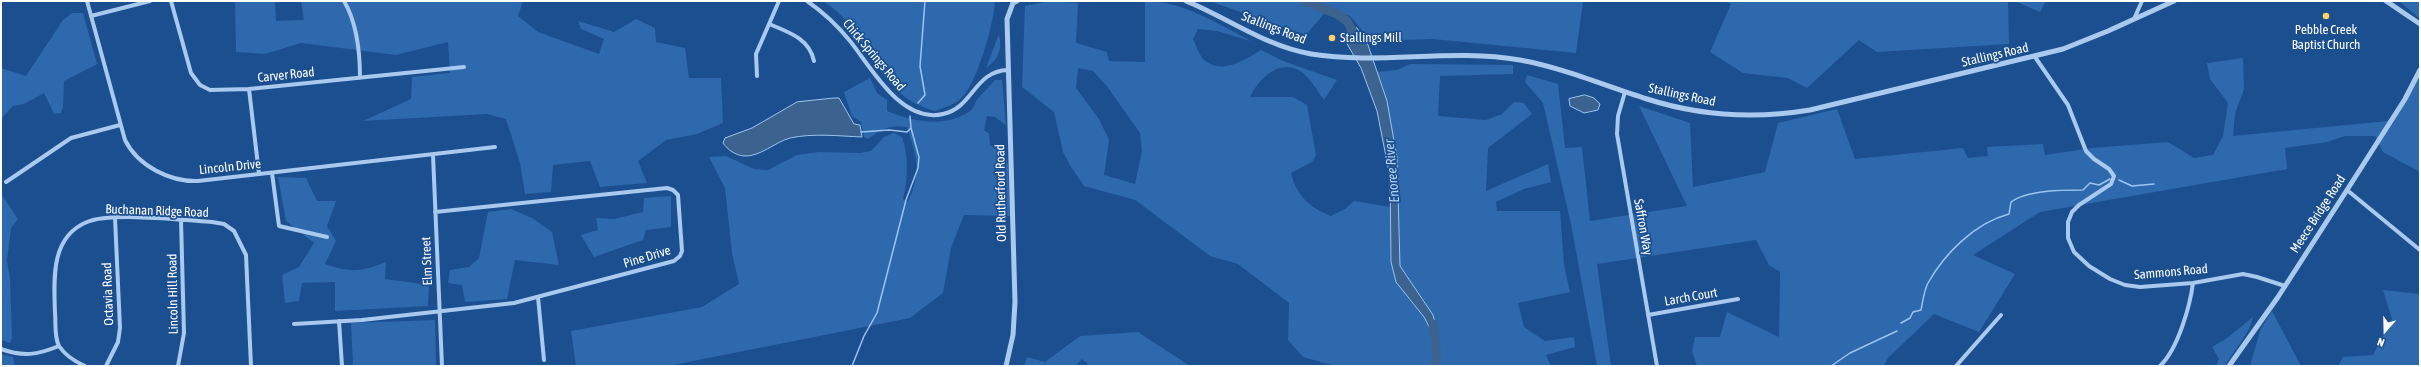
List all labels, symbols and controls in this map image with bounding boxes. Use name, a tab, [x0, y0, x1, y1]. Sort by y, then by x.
street label: Stallings Road	[1239, 8, 1309, 48]
marker: Pebble Creek Baptist Church	[2321, 11, 2331, 21]
street label: Chick Springs Road	[839, 16, 909, 94]
place label: Pebble Creek Baptist Church	[2292, 22, 2360, 53]
place label: Stallings Mill	[1340, 30, 1402, 46]
marker: Stallings Mill	[1327, 33, 1337, 43]
street label: Stallings Road	[1960, 40, 2030, 70]
street label: Carver Road	[257, 64, 315, 86]
street label: Stallings Road	[1647, 80, 1717, 110]
water label: Enoree River	[1381, 139, 1403, 203]
street label: Old Rutherford Road	[992, 144, 1010, 242]
street label: Lincoln Drive	[198, 156, 262, 178]
street label: Meece Bridge Road	[2287, 172, 2349, 256]
street label: Saffron Way	[1630, 198, 1656, 256]
street label: Buchanan Ridge Road	[105, 201, 209, 221]
street label: Elm Street	[418, 236, 436, 286]
street label: Pine Drive	[622, 242, 672, 272]
street label: Lincoln Hill Road	[164, 253, 182, 335]
street label: Sammons Road	[2134, 261, 2208, 283]
street label: Octavia Road	[99, 262, 117, 326]
street label: Larch Court	[1663, 285, 1719, 309]
north arrow	[2365, 311, 2405, 351]
text: N	[2376, 336, 2386, 349]

